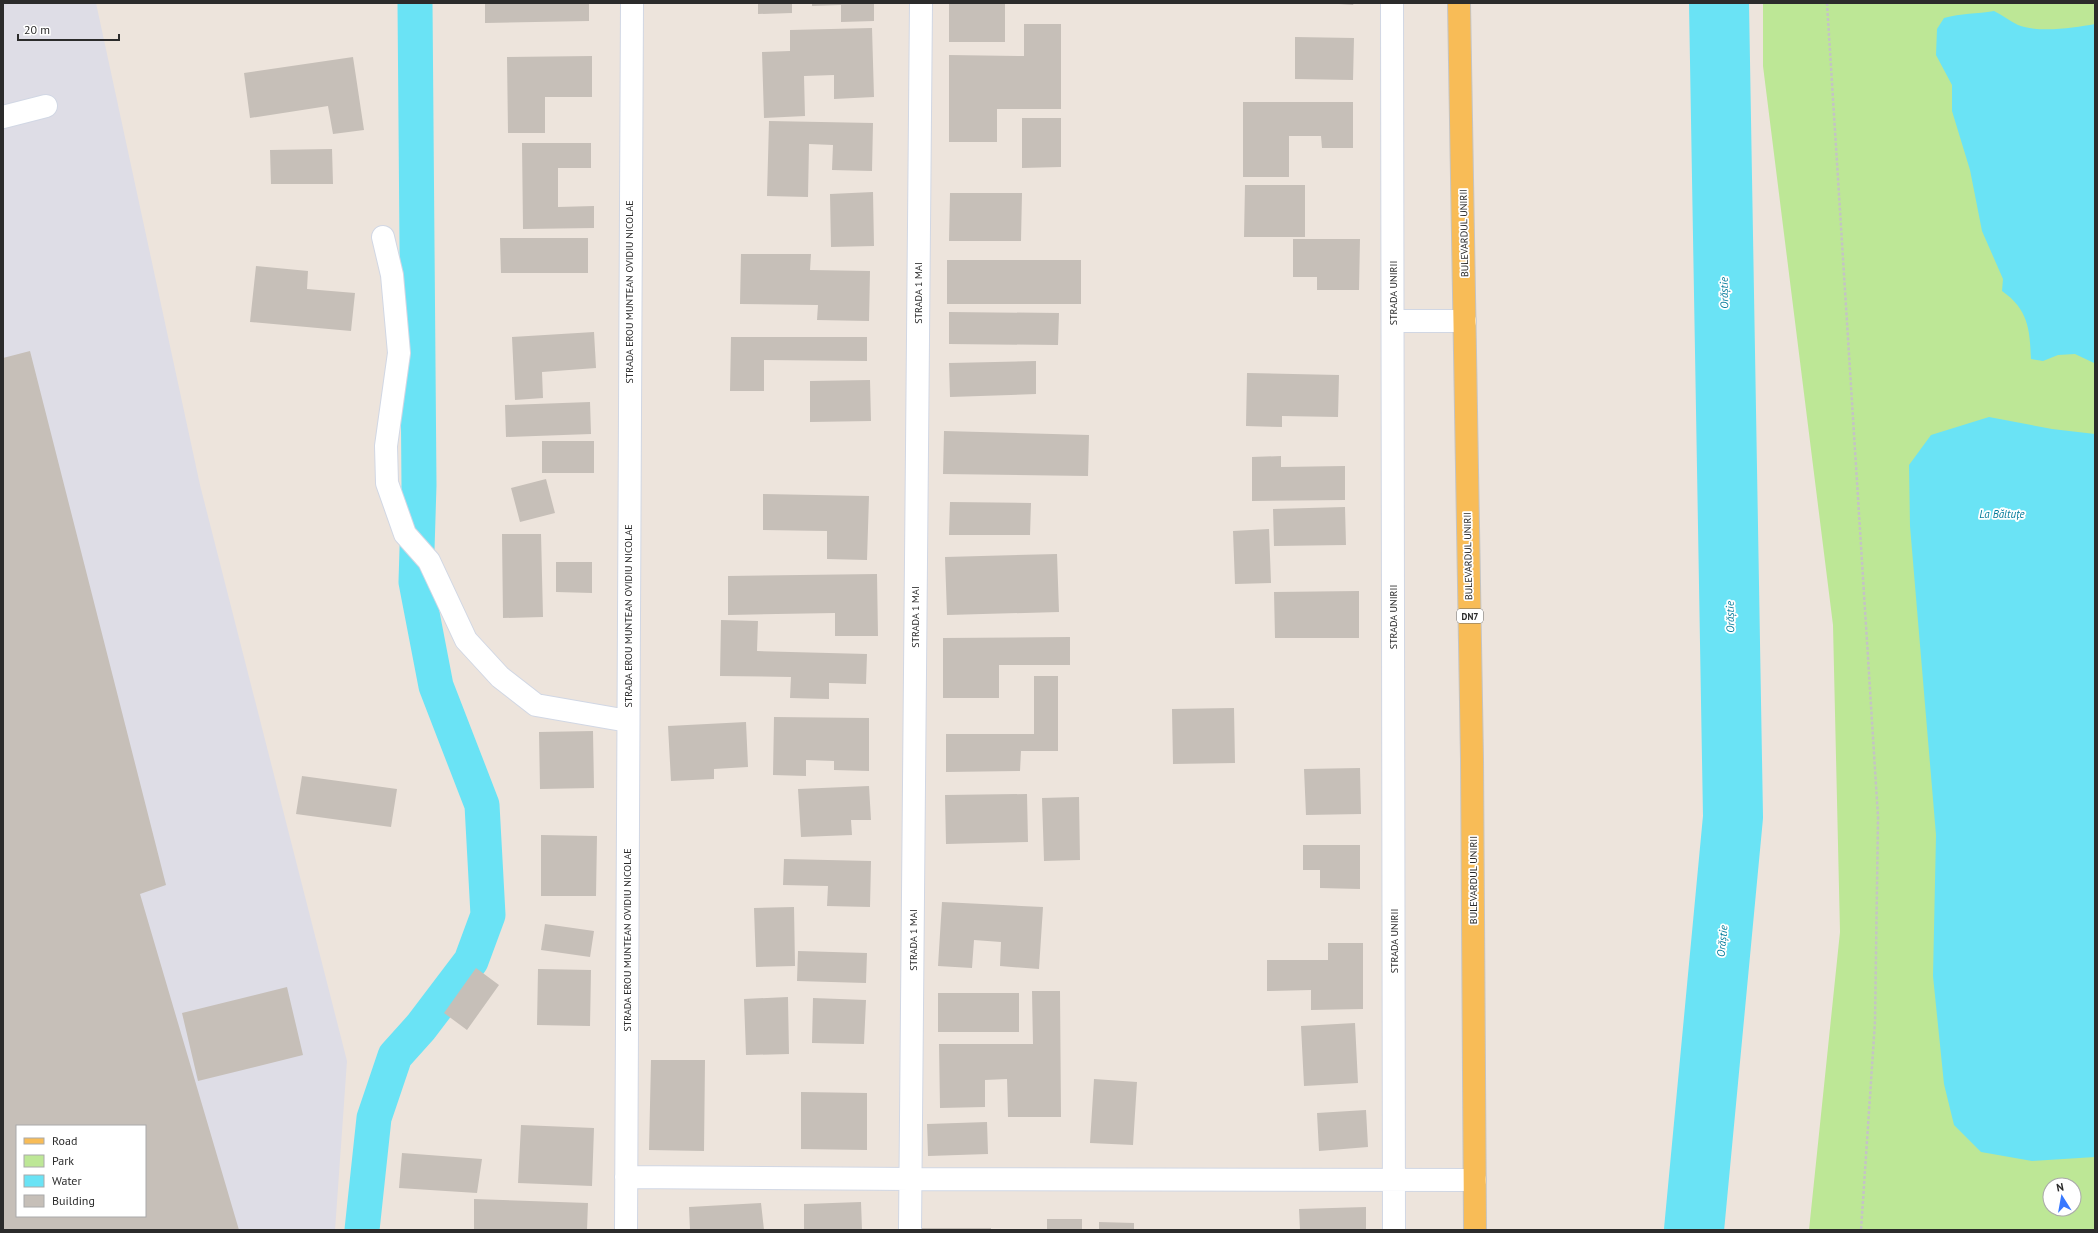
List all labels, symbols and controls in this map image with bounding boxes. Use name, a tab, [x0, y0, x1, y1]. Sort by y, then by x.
scale bar	[18, 16, 119, 42]
text: 20 m	[24, 22, 50, 37]
street label: BULEVARDUL UNIRII	[1457, 189, 1471, 277]
street label: STRADA EROU MUNTEAN OVIDIU NICOLAE	[623, 200, 636, 384]
street label: STRADA UNIRII	[1387, 261, 1400, 325]
street label: STRADA 1 MAI	[912, 262, 925, 324]
water label: Orăștie	[1717, 277, 1731, 309]
water label: La Băltuțe	[1979, 507, 2025, 521]
street label: BULEVARDUL UNIRII	[1461, 512, 1475, 600]
street label: STRADA EROU MUNTEAN OVIDIU NICOLAE	[622, 524, 635, 708]
street label: STRADA UNIRII	[1387, 585, 1400, 649]
street label: STRADA 1 MAI	[909, 586, 922, 648]
water label: Orăștie	[1723, 601, 1737, 633]
road number: DN7	[1457, 609, 1483, 623]
street label: BULEVARDUL UNIRII	[1467, 836, 1480, 924]
street label: STRADA EROU MUNTEAN OVIDIU NICOLAE	[621, 848, 634, 1032]
street label: STRADA 1 MAI	[907, 909, 920, 971]
street label: STRADA UNIRII	[1388, 909, 1401, 973]
water label: Orăștie	[1714, 925, 1730, 957]
legend	[16, 1125, 146, 1217]
text: Road	[52, 1133, 77, 1148]
text: Park	[52, 1153, 74, 1168]
text: Water	[52, 1173, 82, 1188]
north arrow	[2042, 1177, 2082, 1217]
text: N	[2055, 1180, 2065, 1195]
text: Building	[52, 1193, 95, 1208]

